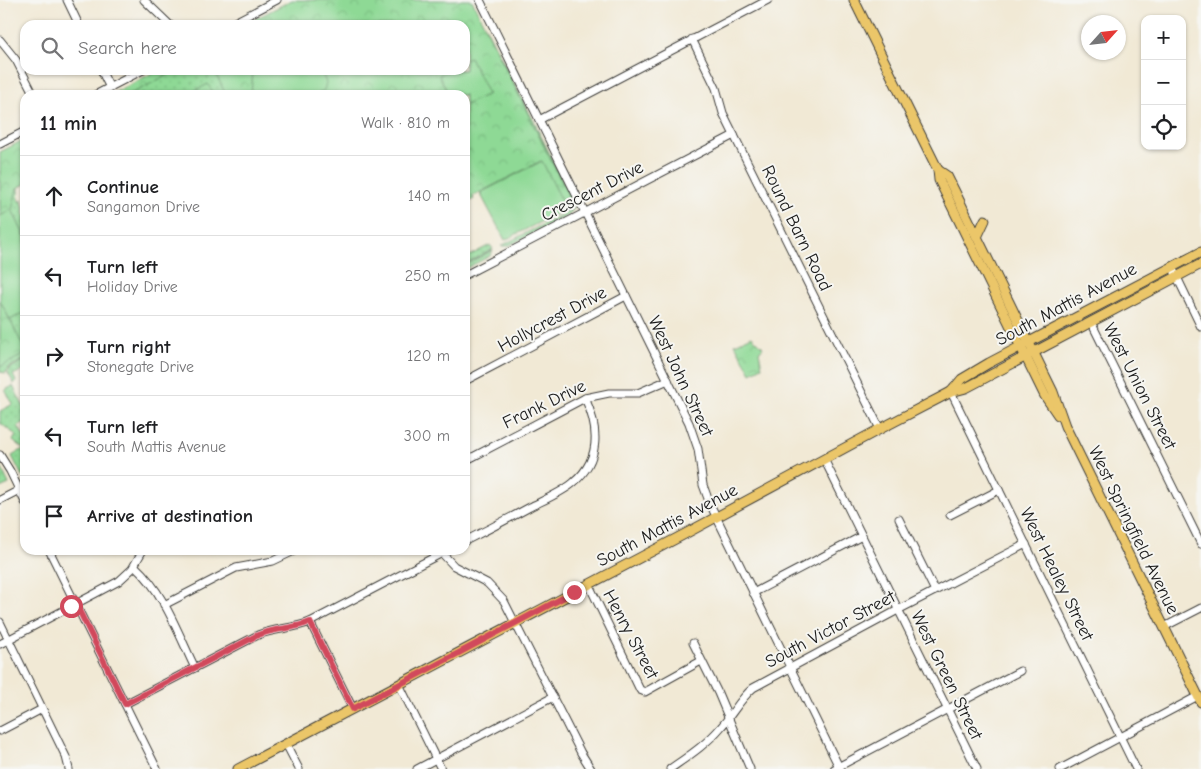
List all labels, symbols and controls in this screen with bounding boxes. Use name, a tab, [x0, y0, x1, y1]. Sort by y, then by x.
north arrow	[1081, 15, 1126, 60]
map controls	[1141, 15, 1186, 150]
button: +	[1141, 15, 1186, 60]
search box	[20, 20, 470, 75]
icon: search	[38, 34, 66, 62]
text: Search here	[78, 37, 177, 59]
button: −	[1141, 60, 1186, 105]
button: locate	[1141, 105, 1186, 150]
text: 11 min	[40, 111, 97, 135]
text: Walk · 810 m	[361, 114, 450, 132]
street label: Crescent Drive	[538, 157, 647, 226]
street label: Round Barn Road	[757, 162, 836, 294]
text: Continue	[87, 176, 159, 198]
icon: ahead	[40, 182, 68, 210]
text: 140 m	[408, 187, 450, 205]
text: Sangamon Drive	[87, 198, 200, 216]
text: Turn left	[87, 256, 158, 278]
street label: South Mattis Avenue	[992, 258, 1140, 350]
icon: left	[40, 262, 68, 290]
text: 250 m	[405, 267, 450, 285]
text: Holiday Drive	[87, 278, 178, 296]
street label: Hollycrest Drive	[494, 282, 610, 357]
street label: West John Street	[643, 313, 718, 441]
street label: West Union Street	[1099, 319, 1181, 454]
text: Turn right	[87, 336, 171, 358]
icon: right	[40, 342, 68, 370]
text: 120 m	[407, 347, 450, 365]
text: Stonegate Drive	[87, 358, 194, 376]
street label: Frank Drive	[499, 375, 589, 434]
text: Turn left	[87, 416, 158, 438]
icon: left	[40, 422, 68, 450]
text: 300 m	[404, 427, 450, 445]
text: South Mattis Avenue	[87, 438, 226, 456]
street label: West Springfield Avenue	[1084, 443, 1183, 618]
street label: South Mattis Avenue	[593, 479, 741, 571]
icon: arrive	[40, 502, 68, 530]
street label: West Healey Street	[1015, 504, 1098, 645]
text: Arrive at destination	[87, 505, 253, 527]
route end	[563, 581, 586, 604]
street label: Henry Street	[598, 586, 663, 683]
street label: South Victor Street	[762, 586, 900, 673]
route start	[60, 595, 83, 618]
street label: West Green Street	[906, 607, 987, 744]

